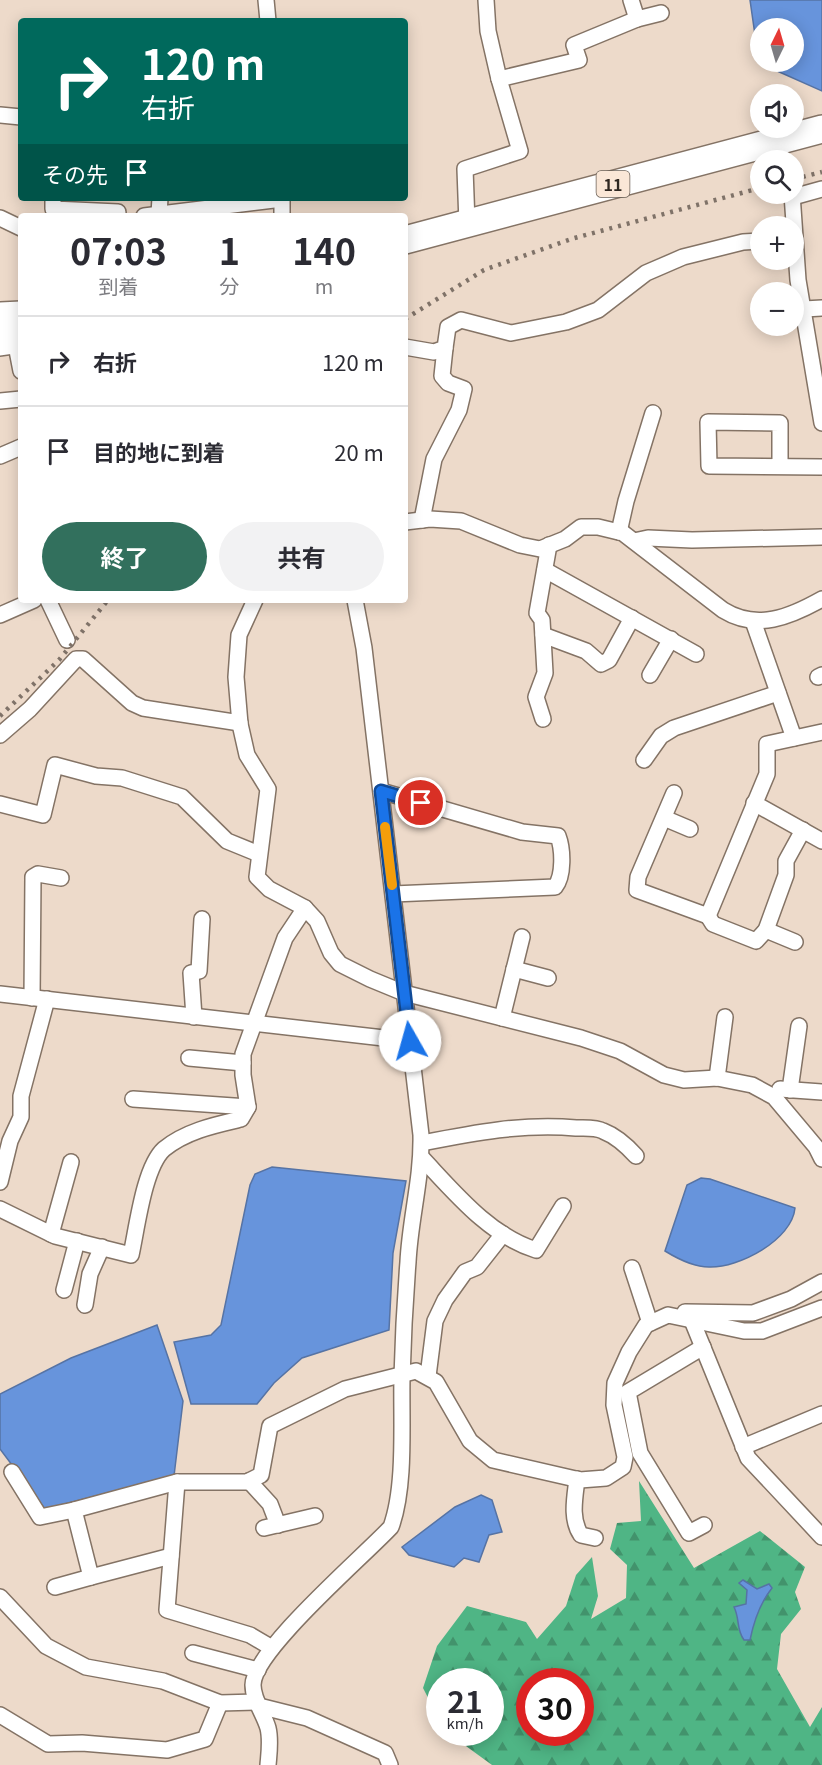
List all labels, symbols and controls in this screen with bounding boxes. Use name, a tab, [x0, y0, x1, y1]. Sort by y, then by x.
north arrow	[750, 18, 804, 72]
map controls	[750, 18, 804, 336]
text: 120 m	[141, 31, 265, 92]
icon: right	[42, 42, 120, 120]
button: sound	[750, 84, 804, 138]
text: 右折	[141, 87, 195, 126]
button: search	[750, 150, 804, 204]
icon: arrive	[120, 156, 153, 189]
text: その先	[42, 157, 108, 189]
road number: 11	[596, 171, 630, 197]
button: +	[750, 216, 804, 270]
text: 07:03	[70, 223, 167, 275]
text: 1	[219, 223, 240, 275]
text: 140	[292, 223, 356, 275]
text: 到着	[98, 271, 138, 300]
text: 分	[219, 271, 239, 300]
text: m	[315, 271, 333, 300]
button: −	[750, 282, 804, 336]
icon: right	[42, 345, 75, 378]
text: 右折	[93, 345, 137, 377]
text: 120 m	[322, 345, 384, 377]
icon: arrive	[42, 435, 75, 468]
text: 目的地に到着	[93, 435, 225, 467]
text: 20 m	[334, 435, 384, 467]
button: 終了	[42, 522, 207, 591]
button: 共有	[219, 522, 384, 591]
pin	[395, 777, 446, 828]
icon: arrive	[404, 786, 437, 819]
position arrow	[378, 1009, 442, 1073]
speed limit sign: 30	[516, 1668, 594, 1746]
text: 21	[447, 1678, 483, 1722]
text: km/h	[446, 1712, 484, 1733]

